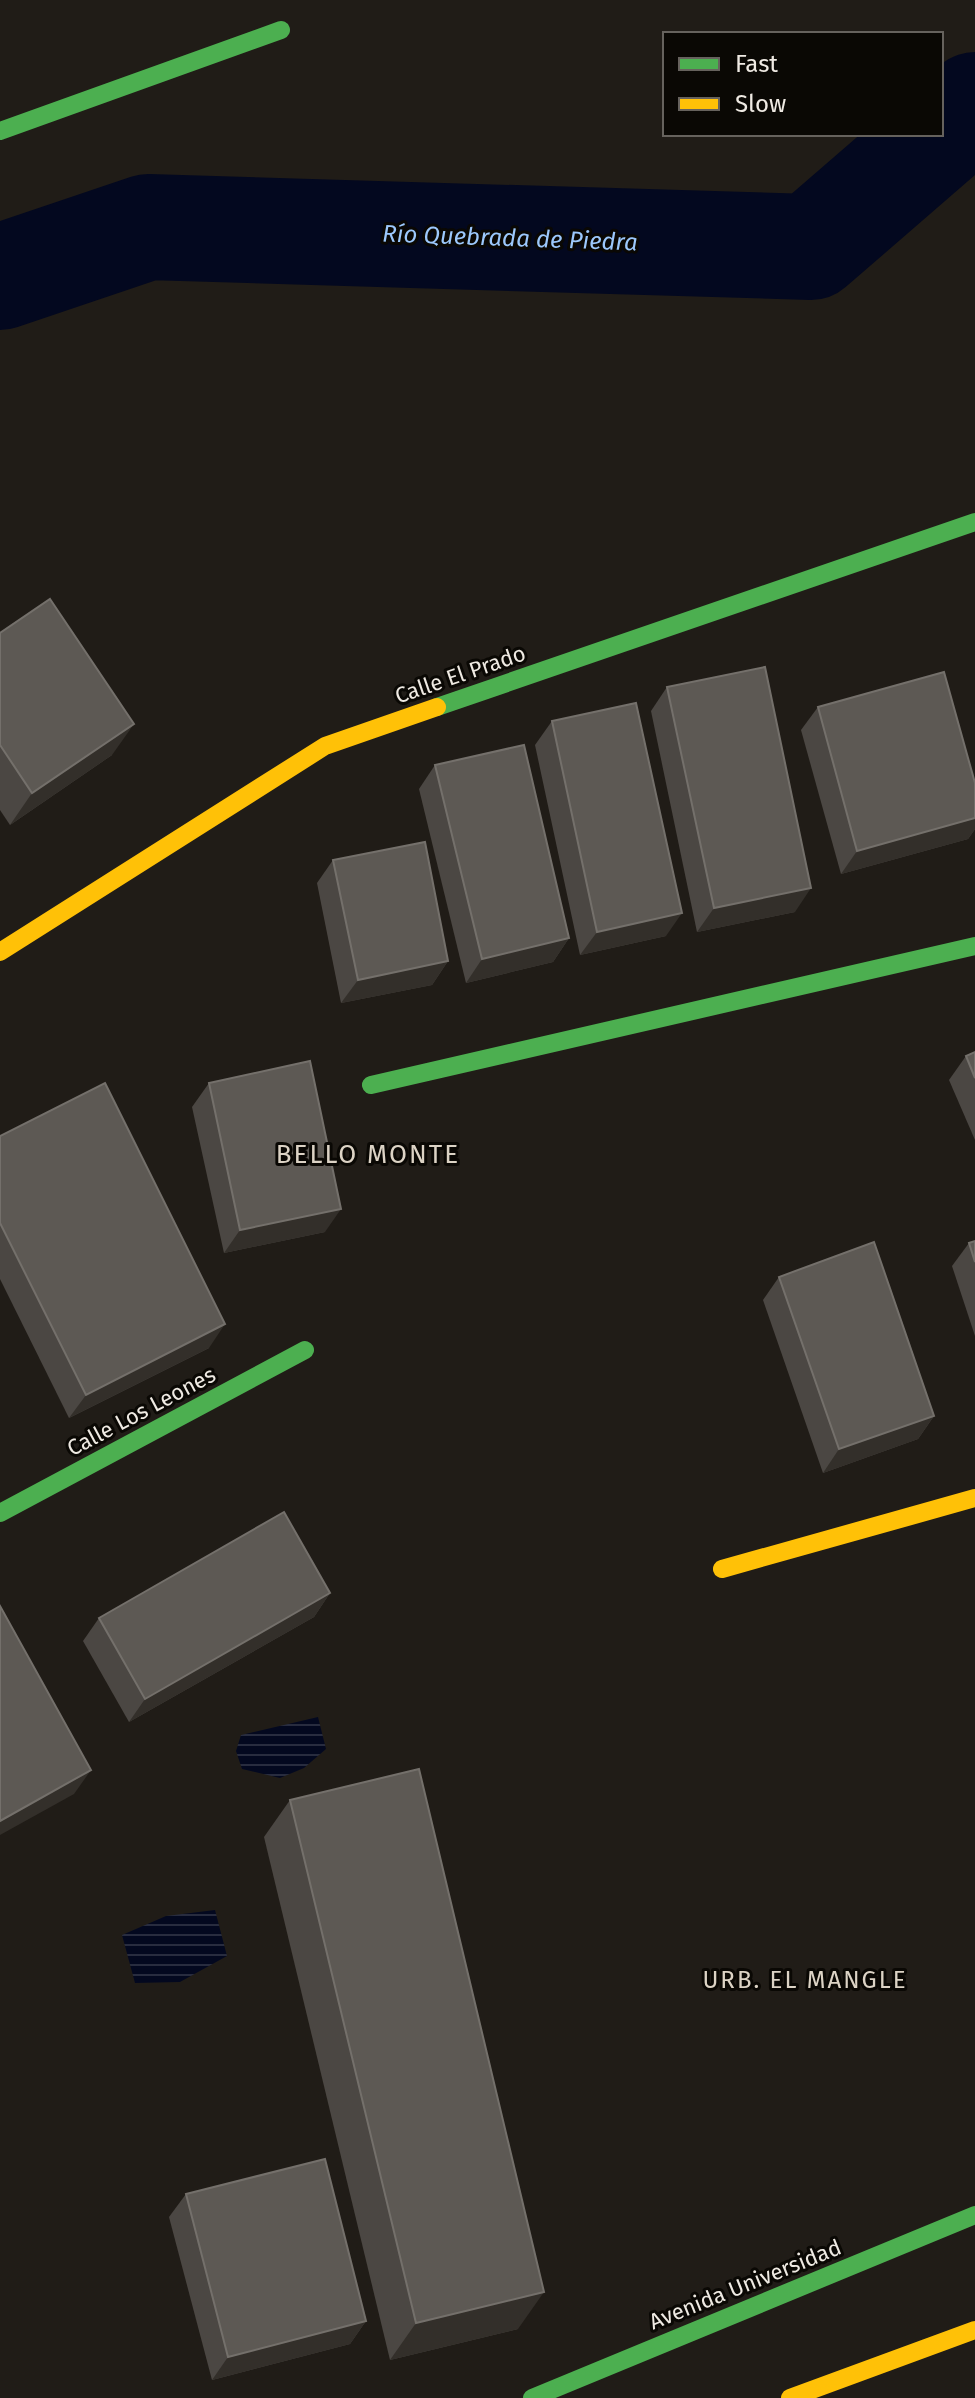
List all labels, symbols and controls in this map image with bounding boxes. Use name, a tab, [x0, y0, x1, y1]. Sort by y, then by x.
legend	[663, 32, 943, 136]
text: Fast	[735, 50, 778, 78]
text: Slow	[735, 90, 786, 118]
water label: Río Quebrada de Piedra	[382, 220, 638, 256]
street label: Calle El Prado	[391, 640, 529, 709]
district label: BELLO MONTE	[276, 1139, 460, 1170]
street label: Calle Los Leones	[62, 1361, 220, 1462]
district label: URB. EL MANGLE	[702, 1966, 908, 1994]
street label: Avenida Universidad	[645, 2234, 845, 2335]

